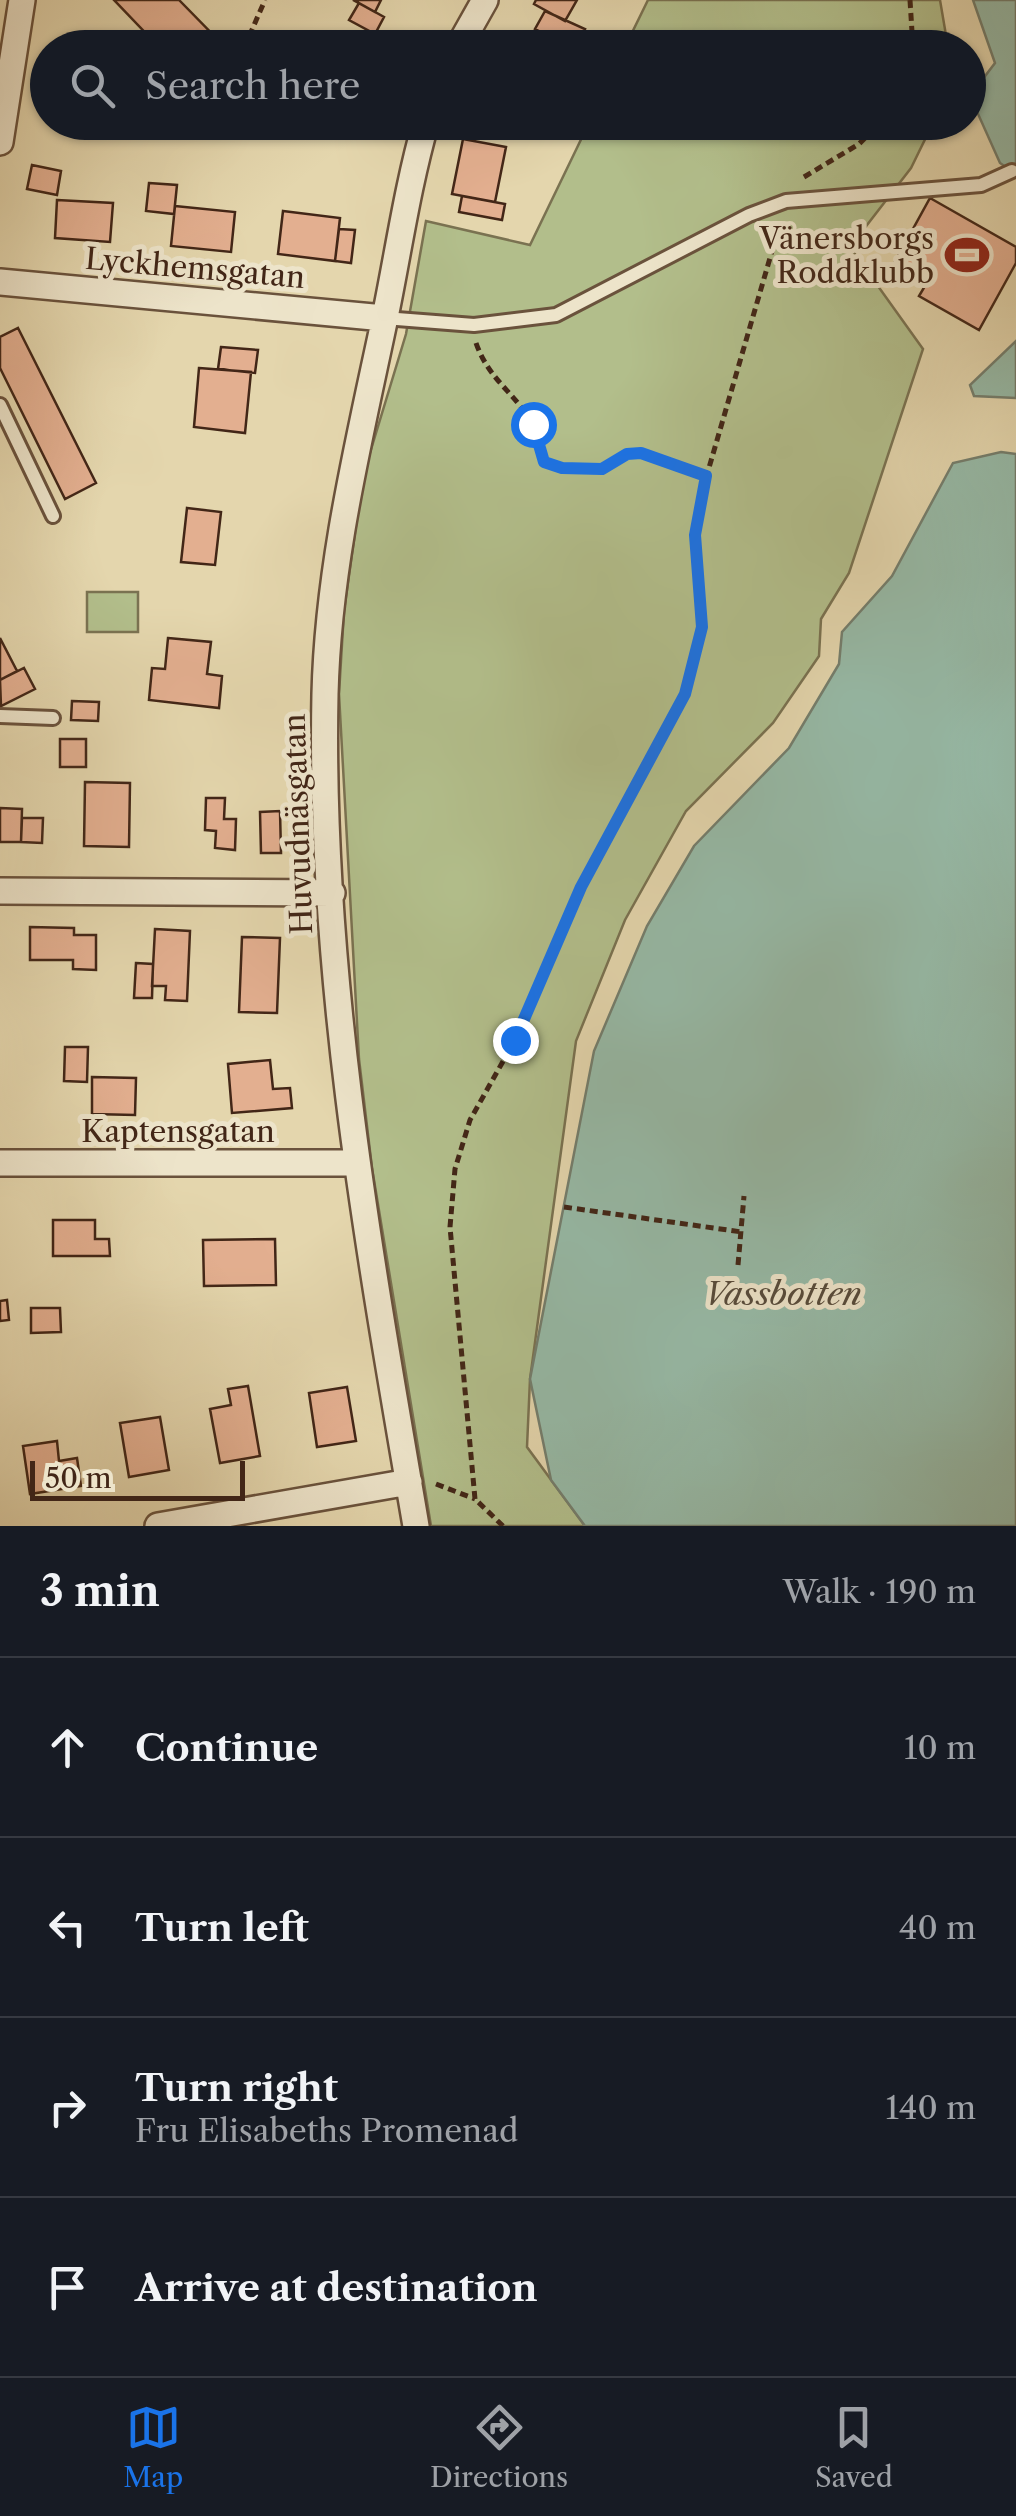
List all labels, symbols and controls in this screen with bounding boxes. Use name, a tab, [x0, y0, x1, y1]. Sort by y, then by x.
search box	[30, 30, 986, 140]
icon: search	[65, 58, 120, 113]
text: Search here	[145, 62, 360, 109]
place label: Vänersborgs Roddklubb	[758, 220, 934, 291]
sports icon: Vänersborgs Roddklubb	[943, 231, 991, 279]
street label: Lyckhemsgatan	[84, 240, 307, 296]
route start	[511, 402, 557, 448]
street label: Huvudnäsgatan	[276, 713, 320, 935]
route end	[493, 1018, 539, 1064]
street label: Kaptensgatan	[81, 1113, 275, 1150]
water label: Vassbotten	[704, 1274, 862, 1313]
scale bar	[30, 1456, 245, 1500]
text: 50 m	[45, 1461, 112, 1495]
text: 3 min	[40, 1565, 160, 1617]
text: Walk · 190 m	[783, 1572, 976, 1611]
icon: ahead	[40, 1720, 95, 1775]
text: Continue	[135, 1724, 318, 1771]
text: 10 m	[904, 1728, 976, 1767]
icon: left	[40, 1900, 95, 1955]
text: Turn left	[135, 1904, 309, 1951]
text: 40 m	[899, 1908, 976, 1947]
text: Turn right	[135, 2064, 338, 2111]
icon: right	[40, 2080, 95, 2135]
text: 140 m	[885, 2088, 976, 2127]
text: Fru Elisabeths Promenad	[135, 2111, 519, 2150]
icon: arrive	[40, 2260, 95, 2315]
text: Arrive at destination	[135, 2264, 538, 2311]
tab: Map	[123, 2400, 183, 2494]
tab: Directions	[430, 2400, 568, 2494]
tab: Saved	[815, 2400, 893, 2494]

